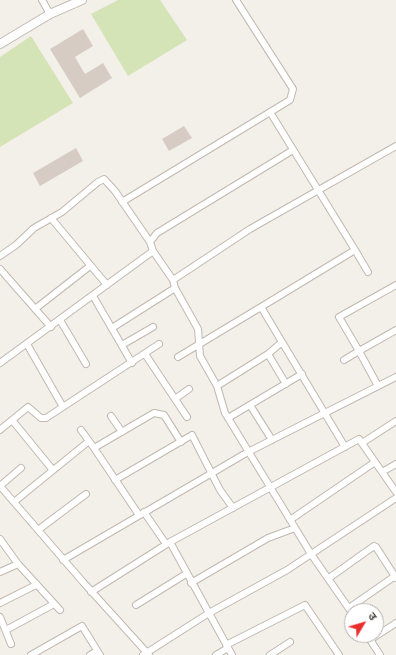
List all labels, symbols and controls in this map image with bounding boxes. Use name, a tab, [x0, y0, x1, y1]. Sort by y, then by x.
north arrow	[344, 603, 384, 643]
text: उ	[364, 609, 381, 624]

